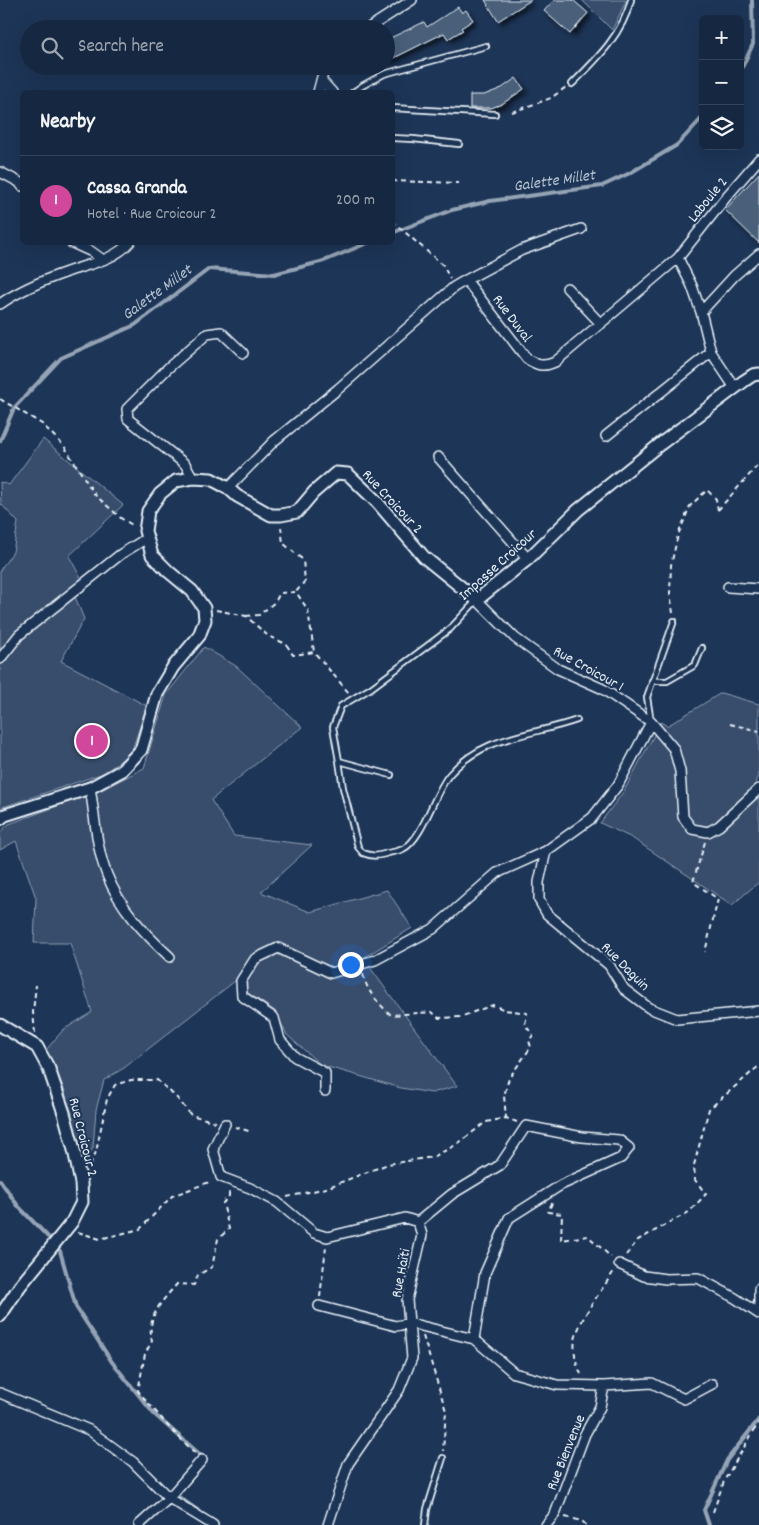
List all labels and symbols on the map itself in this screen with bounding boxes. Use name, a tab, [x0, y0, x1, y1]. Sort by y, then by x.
water label: Galette Millet	[512, 164, 599, 199]
street label: Laboule 2	[683, 173, 734, 228]
water label: Galette Millet	[118, 258, 199, 326]
street label: Rue Duval	[486, 291, 537, 348]
street label: Rue Croicour 2	[356, 465, 427, 539]
street label: Impasse Croicour	[454, 524, 543, 607]
street label: Rue Croicour 1	[549, 641, 627, 698]
pin: 1	[76, 722, 108, 760]
street label: Rue Daguin	[595, 938, 654, 997]
your location	[338, 952, 364, 978]
street label: Rue Croicour 2	[62, 1096, 103, 1179]
street label: Rue Haïti	[386, 1247, 418, 1300]
street label: Rue Bienvenue	[542, 1411, 592, 1494]

